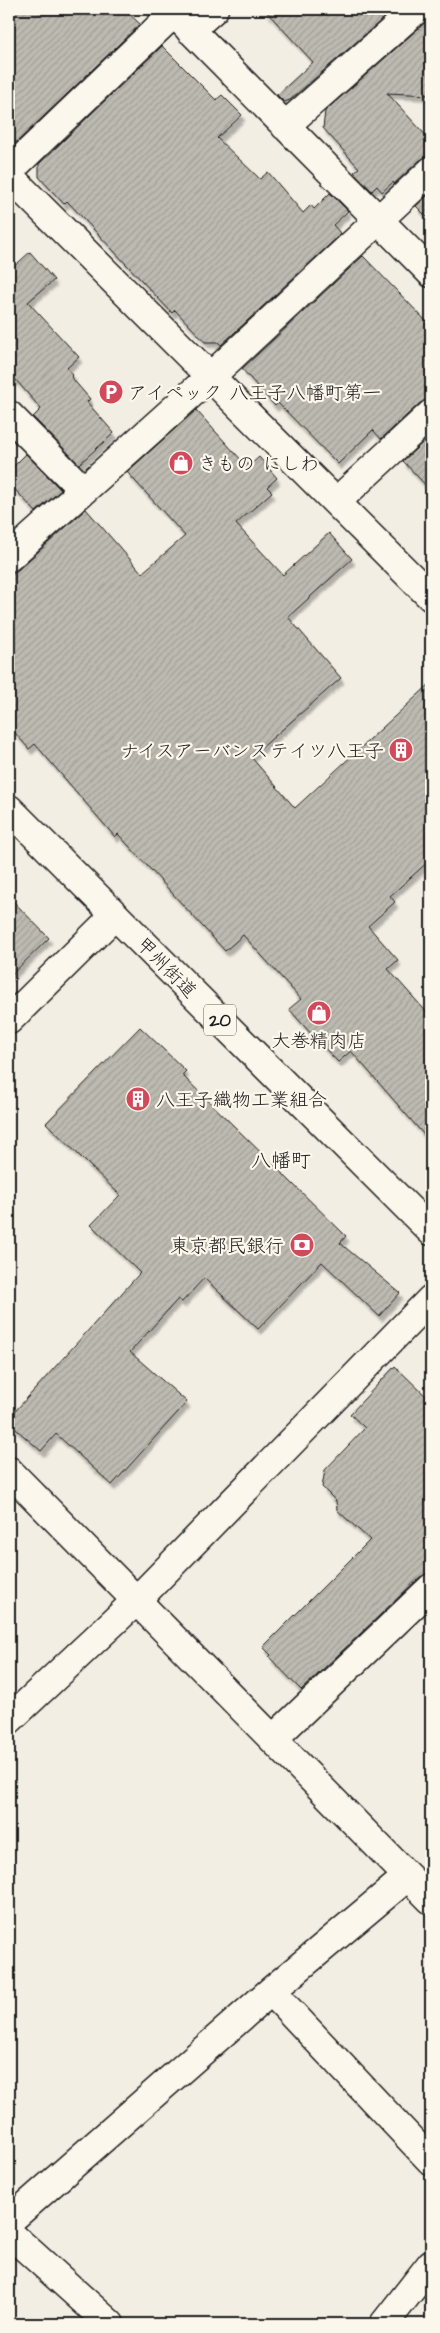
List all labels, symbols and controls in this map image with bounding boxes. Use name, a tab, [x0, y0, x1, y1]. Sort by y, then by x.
parking icon: アイペック 八王子八幡町第一	[98, 379, 124, 405]
place label: アイペック 八王子八幡町第一	[128, 380, 381, 407]
shop icon: きもの にしわ	[168, 450, 194, 476]
place label: きもの にしわ	[198, 451, 320, 478]
building icon: ナイスアーバンステイツ八王子	[388, 737, 414, 763]
place label: ナイスアーバンステイツ八王子	[120, 738, 384, 765]
street label: 甲州街道	[130, 932, 202, 1004]
shop icon: 大巻精肉店	[306, 1000, 332, 1026]
road number: 20	[204, 1004, 236, 1036]
place label: 大巻精肉店	[271, 1028, 367, 1055]
building icon: 八王子織物工業組合	[125, 1086, 151, 1112]
place label: 八王子織物工業組合	[156, 1087, 327, 1114]
district label: 八幡町	[251, 1147, 311, 1175]
bank icon: 東京都民銀行	[289, 1232, 315, 1258]
place label: 東京都民銀行	[170, 1233, 284, 1260]

